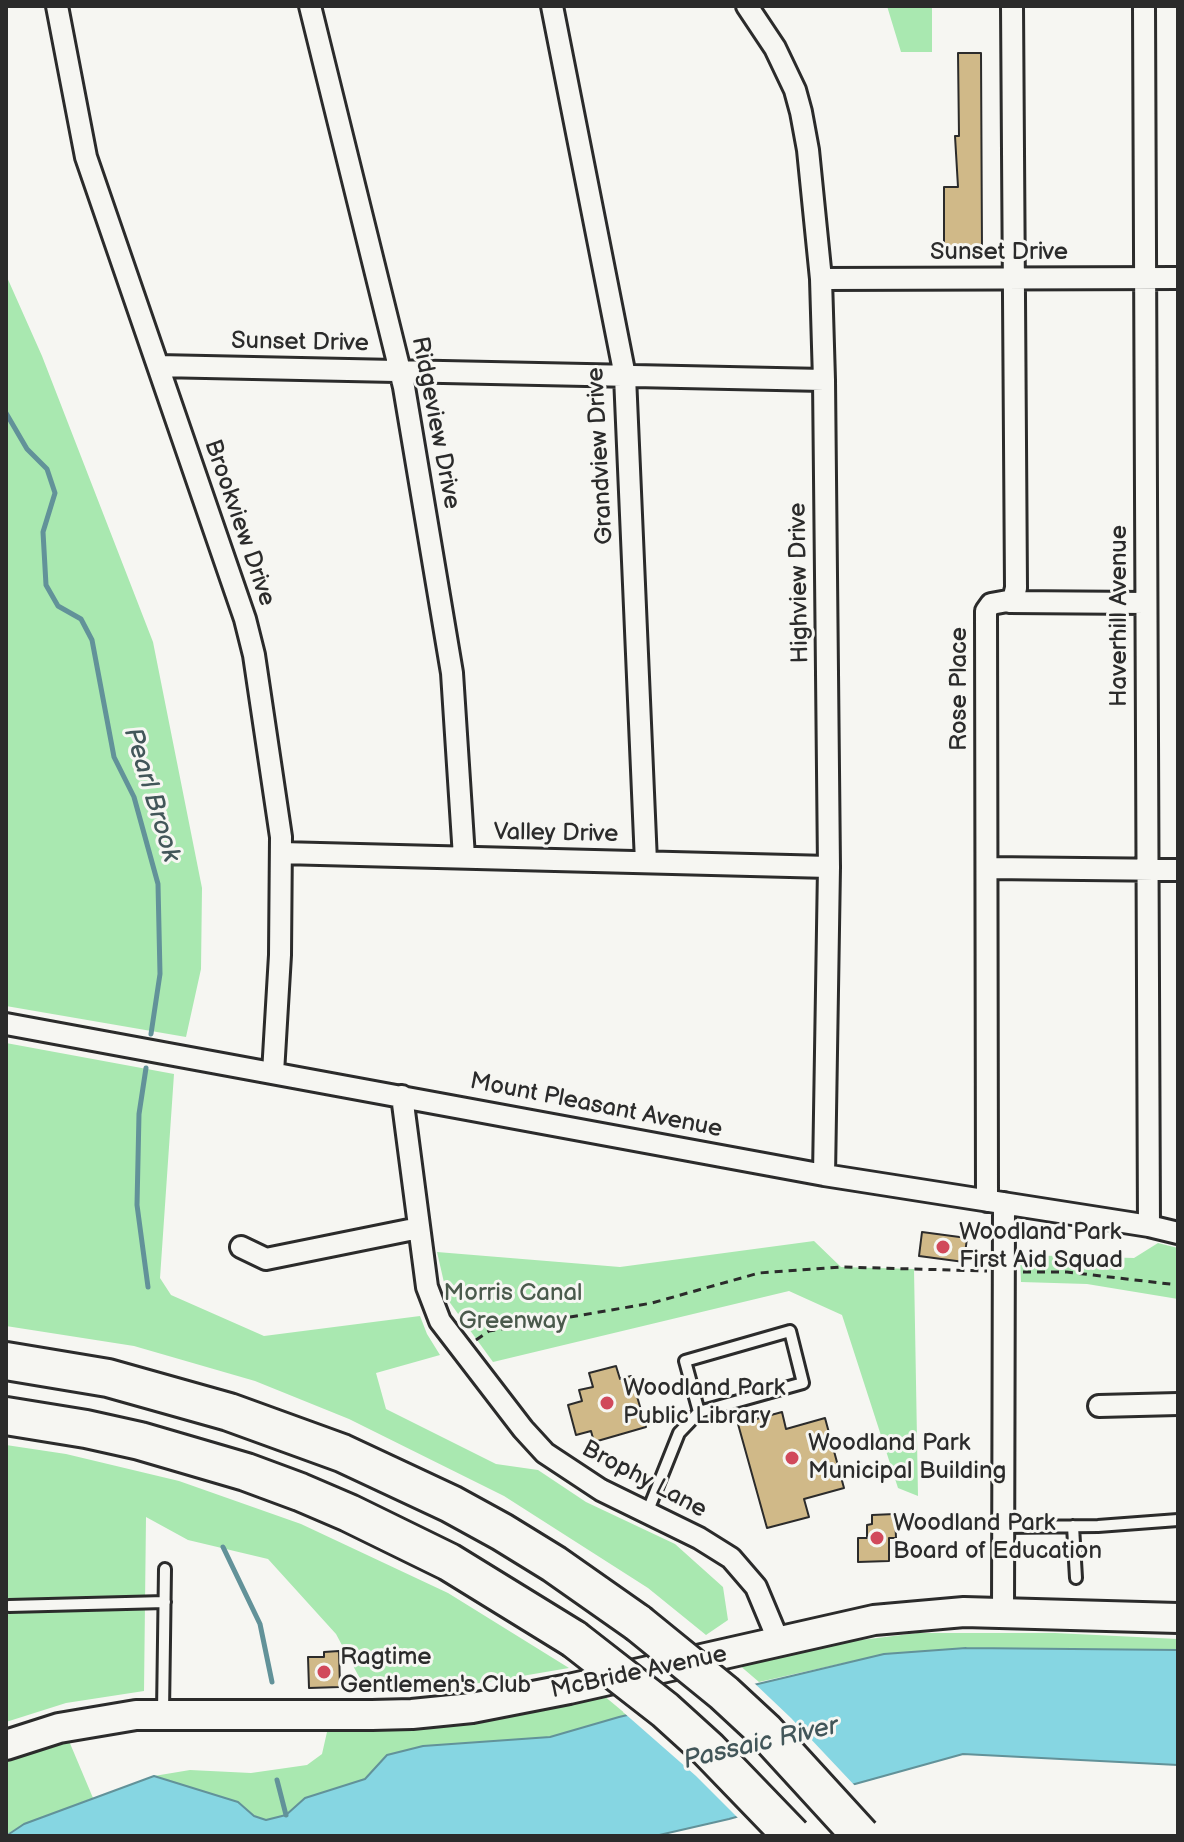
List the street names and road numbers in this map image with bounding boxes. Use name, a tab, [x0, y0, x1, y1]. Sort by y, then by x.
street label: Sunset Drive	[930, 239, 1068, 267]
street label: Sunset Drive	[231, 327, 369, 359]
street label: Ridgeview Drive	[404, 334, 466, 512]
street label: Grandview Drive	[582, 367, 620, 545]
street label: Brookview Drive	[197, 436, 281, 610]
street label: Highview Drive	[784, 502, 816, 664]
street label: Haverhill Avenue	[1106, 525, 1134, 707]
street label: Rose Place	[946, 627, 974, 751]
street label: Valley Drive	[493, 819, 619, 849]
street label: Mount Pleasant Avenue	[467, 1067, 725, 1145]
street label: Brophy Lane	[577, 1435, 711, 1525]
street label: McBride Avenue	[548, 1640, 730, 1706]

